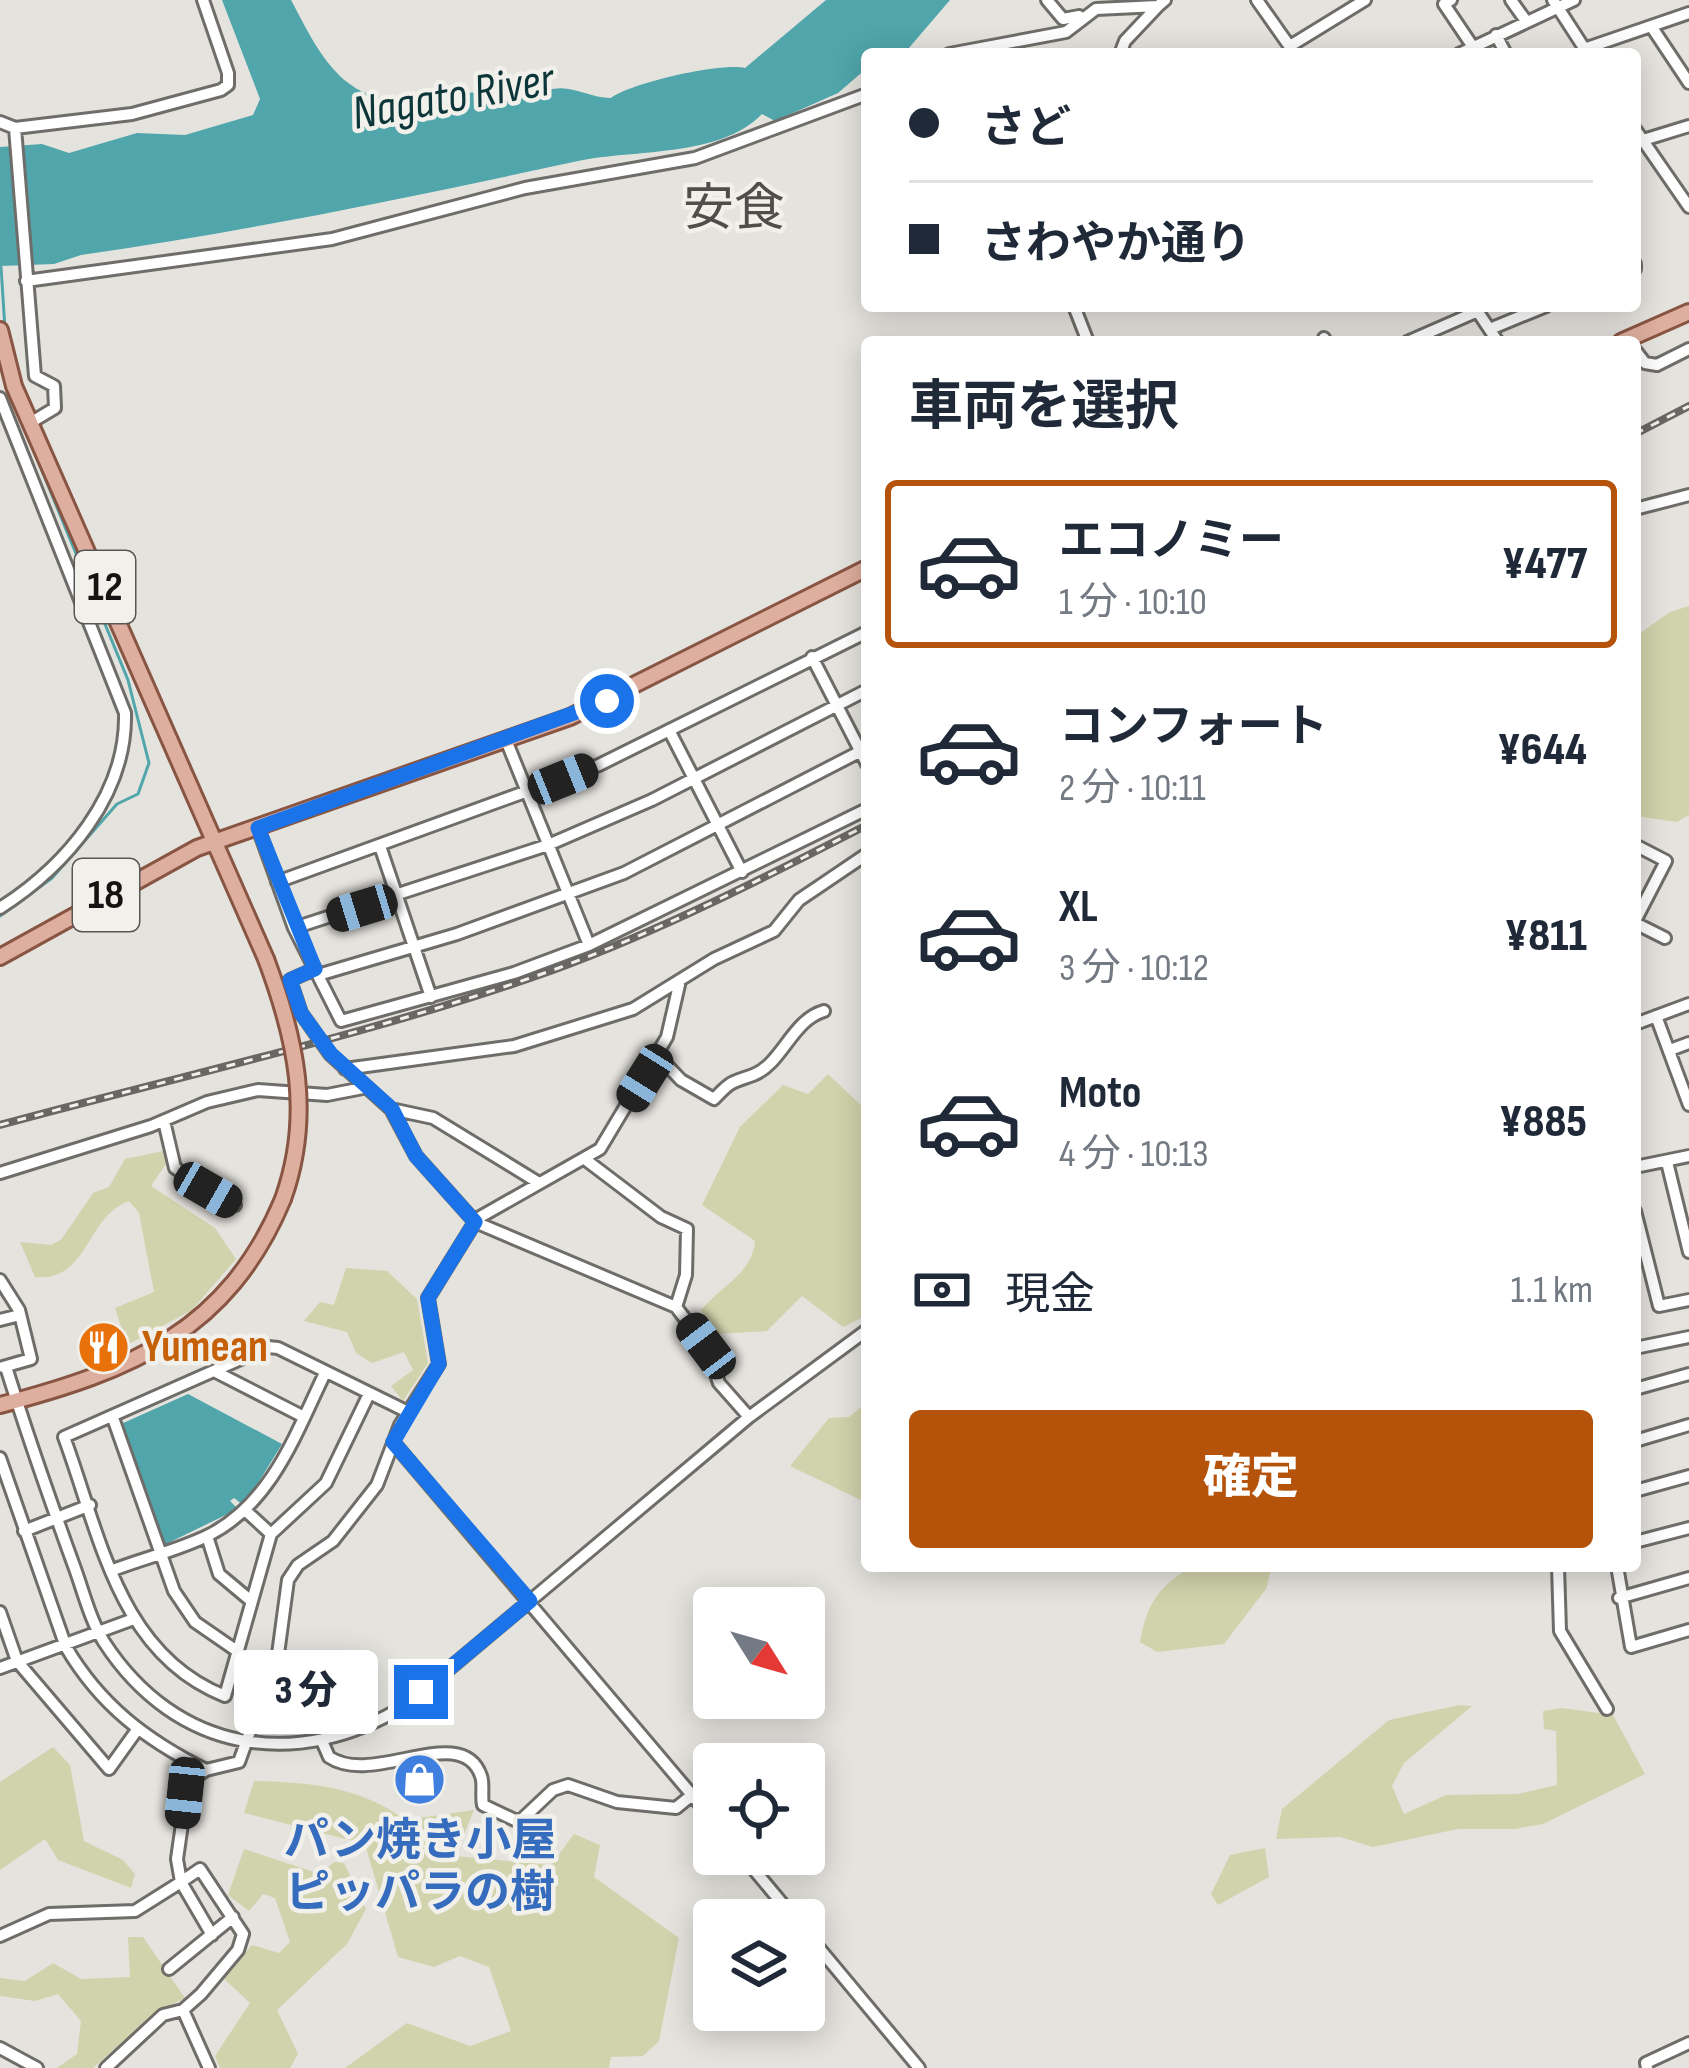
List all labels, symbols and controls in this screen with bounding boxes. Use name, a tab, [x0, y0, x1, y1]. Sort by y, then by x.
water label: Nagato River	[348, 51, 560, 143]
text: さど	[981, 101, 1071, 156]
district label: 安食	[683, 179, 785, 240]
text: さわやか通り	[981, 217, 1251, 272]
text: 車両を選択	[909, 375, 1179, 440]
icon: car	[915, 510, 1023, 618]
text: エコノミー	[1059, 514, 1284, 569]
text: ¥477	[1502, 537, 1587, 592]
road number: 12	[75, 551, 135, 623]
text: 1 分 · 10:10	[1059, 579, 1207, 626]
route start	[580, 674, 634, 728]
icon: car	[915, 696, 1023, 804]
text: コンフォート	[1059, 700, 1328, 755]
text: ¥644	[1497, 723, 1587, 778]
car	[523, 749, 603, 809]
text: 2 分 · 10:11	[1059, 765, 1206, 812]
road number: 18	[73, 859, 139, 931]
car	[322, 880, 402, 936]
text: XL	[1059, 880, 1098, 935]
icon: car	[915, 882, 1023, 990]
text: ¥811	[1505, 909, 1587, 964]
text: 3 分 · 10:12	[1059, 945, 1209, 992]
car	[611, 1038, 679, 1118]
text: Moto	[1059, 1066, 1141, 1121]
icon: car	[915, 1068, 1023, 1176]
text: ¥885	[1499, 1095, 1587, 1150]
text: 4 分 · 10:13	[1059, 1131, 1209, 1178]
car	[168, 1156, 248, 1224]
icon: cash	[909, 1257, 975, 1323]
text: 1.1 km	[1511, 1267, 1593, 1314]
text: 現金	[1005, 1268, 1095, 1323]
car	[670, 1306, 742, 1386]
restaurant icon: Yumean	[75, 1319, 131, 1375]
place label: Yumean	[142, 1320, 268, 1375]
button: 確定	[909, 1410, 1593, 1548]
north arrow	[693, 1587, 825, 1719]
map controls	[693, 1587, 825, 2031]
callout: 3 分	[235, 1650, 379, 1734]
route end	[394, 1665, 448, 1719]
text: 3 分	[275, 1668, 338, 1715]
button: locate	[693, 1743, 825, 1875]
shop icon: パン焼き小屋 ピッパラの樹	[392, 1752, 448, 1808]
car	[163, 1755, 207, 1831]
place label: パン焼き小屋 ピッパラの樹	[284, 1814, 556, 1921]
button: layers	[693, 1899, 825, 2031]

